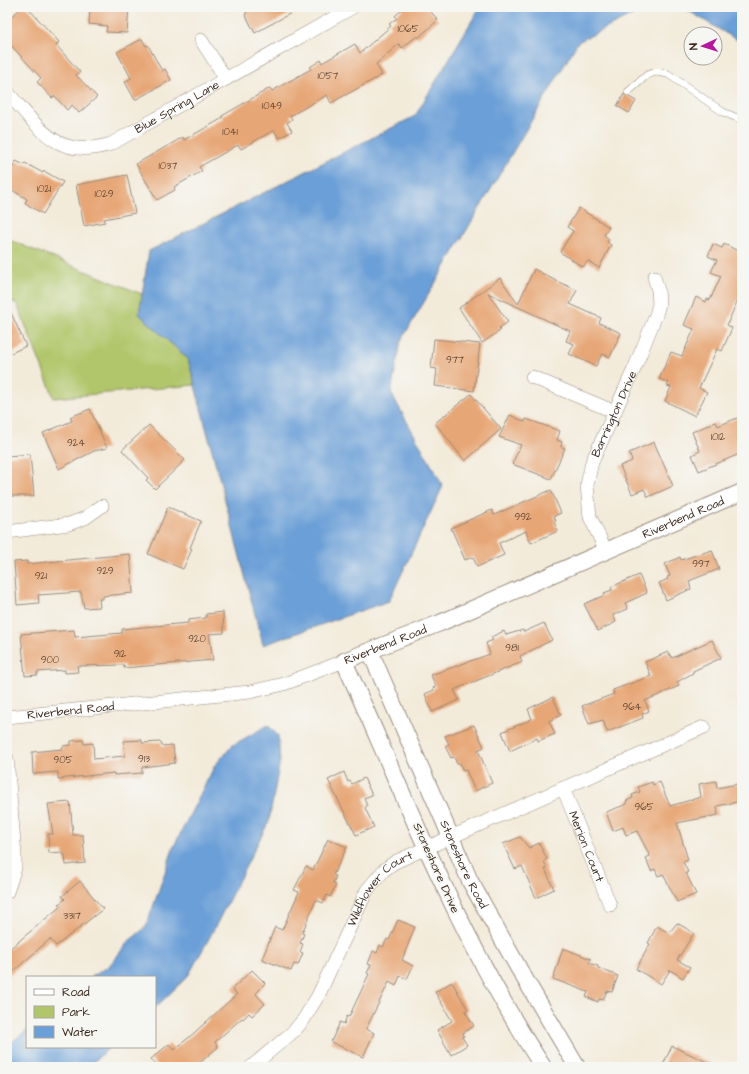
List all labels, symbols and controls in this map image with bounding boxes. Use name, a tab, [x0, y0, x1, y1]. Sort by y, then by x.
house number: 1065	[398, 22, 418, 36]
north arrow	[683, 26, 723, 66]
text: N	[686, 43, 701, 51]
house number: 1057	[318, 69, 338, 83]
street label: Blue Spring Lane	[131, 76, 223, 137]
house number: 1049	[262, 99, 282, 113]
house number: 1041	[222, 125, 239, 139]
house number: 1037	[159, 159, 177, 173]
house number: 1021	[37, 182, 52, 196]
house number: 1029	[94, 187, 114, 201]
house number: 977	[446, 353, 464, 367]
street label: Barrington Drive	[587, 367, 641, 460]
house number: 1012	[711, 430, 726, 444]
house number: 924	[67, 436, 85, 450]
street label: Riverbend Road	[640, 492, 727, 543]
house number: 992	[514, 510, 532, 524]
house number: 997	[692, 557, 710, 571]
house number: 929	[96, 564, 114, 578]
house number: 921	[35, 569, 48, 583]
street label: Riverbend Road	[341, 621, 429, 669]
house number: 920	[188, 632, 206, 646]
house number: 981	[505, 641, 519, 655]
house number: 912	[114, 647, 127, 661]
house number: 900	[41, 653, 59, 667]
street label: Riverbend Road	[26, 698, 115, 723]
house number: 964	[623, 700, 642, 714]
house number: 913	[138, 752, 150, 766]
house number: 905	[53, 753, 73, 767]
house number: 965	[634, 800, 654, 814]
street label: Merion Court	[565, 808, 608, 885]
street label: Stoneshore Road	[436, 817, 492, 912]
street label: Stoneshore Drive	[408, 820, 464, 916]
street label: Wildflower Court	[343, 847, 415, 929]
house number: 3317	[63, 909, 81, 923]
legend	[26, 976, 156, 1048]
text: Road	[62, 984, 90, 1001]
text: Park	[62, 1004, 90, 1021]
text: Water	[62, 1024, 98, 1041]

